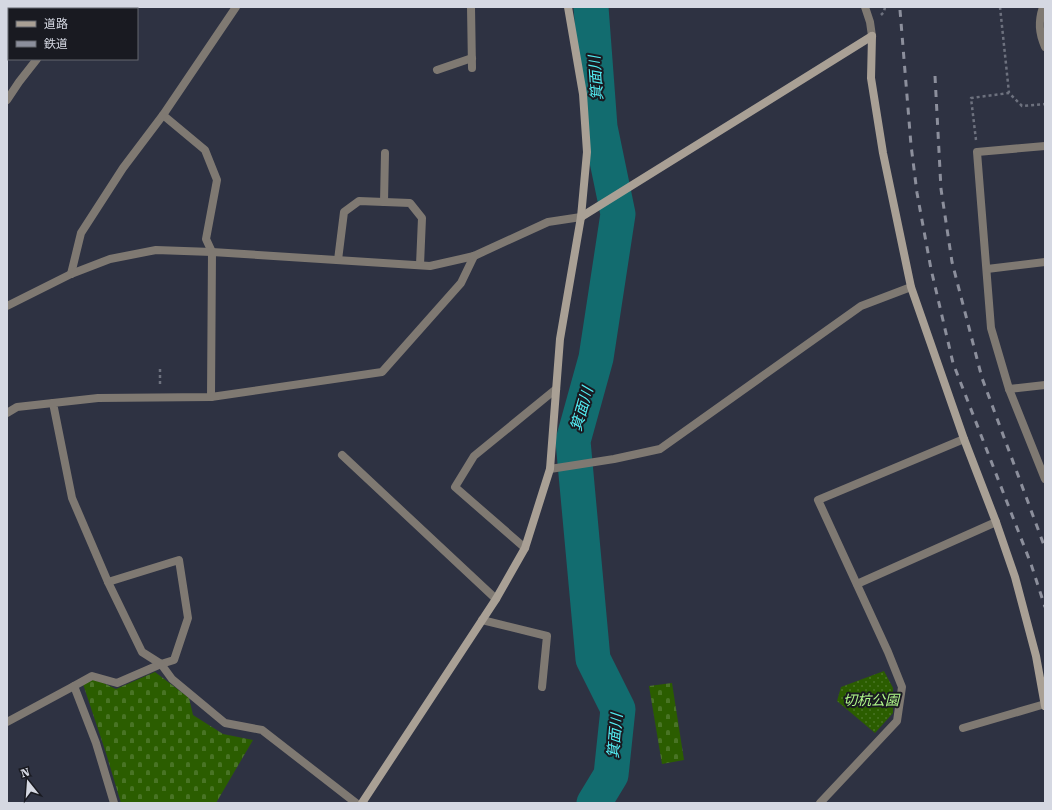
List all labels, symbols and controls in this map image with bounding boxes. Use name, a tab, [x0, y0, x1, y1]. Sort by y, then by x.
legend	[8, 8, 138, 60]
text: 道路	[44, 17, 68, 31]
text: 鉄道	[44, 37, 68, 51]
water label: 箕面川	[585, 53, 607, 101]
water label: 箕面川	[567, 383, 597, 433]
park label: 切杭公園	[843, 692, 901, 708]
water label: 箕面川	[604, 711, 626, 759]
north arrow	[8, 762, 48, 802]
text: N	[19, 765, 32, 780]

